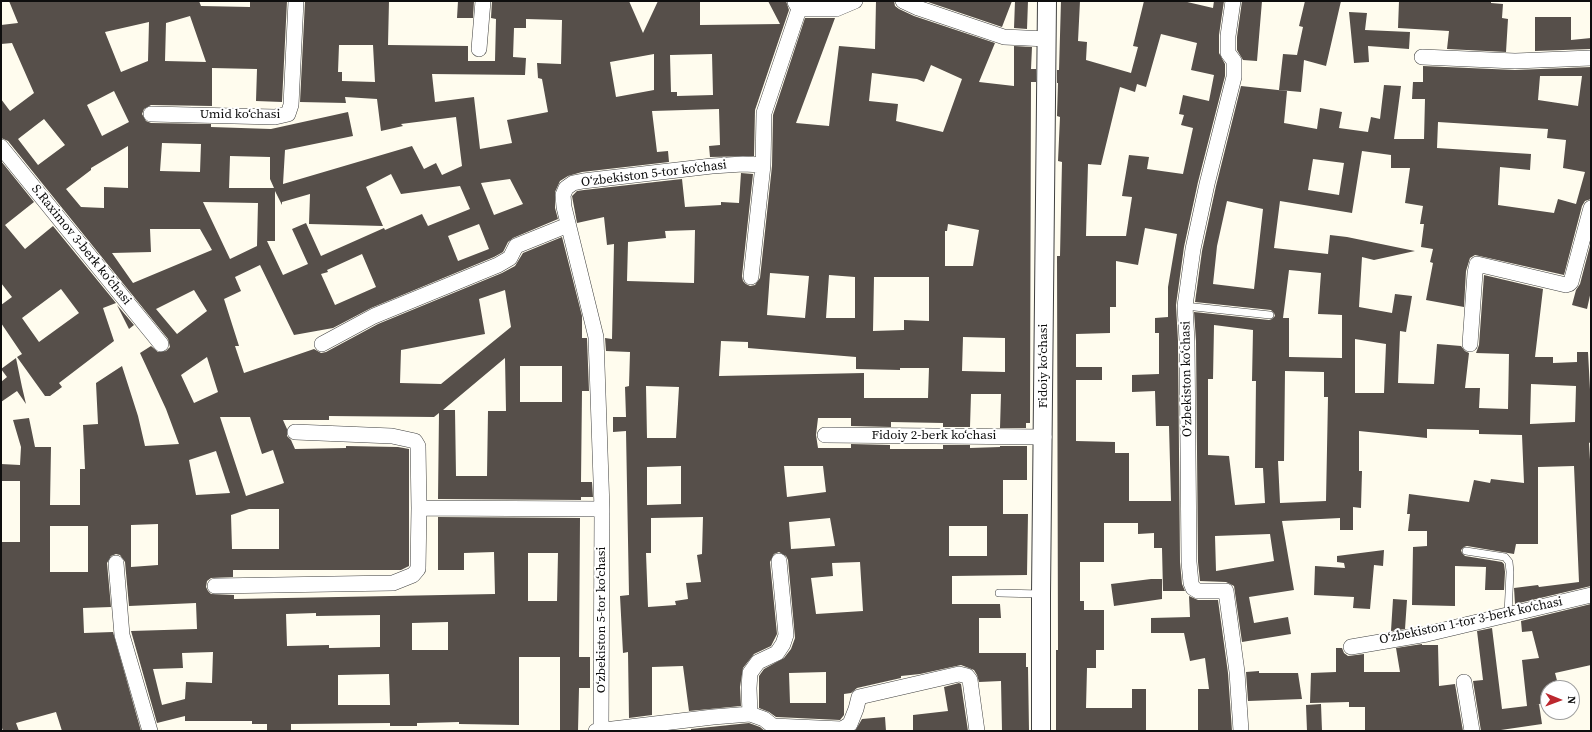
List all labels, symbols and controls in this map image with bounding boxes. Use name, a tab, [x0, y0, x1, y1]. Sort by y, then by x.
street label: Umid koʻchasi	[200, 107, 280, 123]
street label: Oʻzbekiston 5-tor koʻchasi	[580, 157, 728, 191]
street label: S.Raximov 3-berk koʼchasi	[28, 182, 134, 308]
street label: Oʻzbekiston koʻchasi	[1178, 321, 1196, 437]
street label: Fidoiy koʻchasi	[1036, 324, 1052, 408]
street label: Fidoiy 2-berk koʻchasi	[872, 428, 996, 444]
street label: Oʻzbekiston 5-tor koʻchasi	[594, 547, 610, 693]
street label: Oʻzbekiston 1-tor 3-berk koʻchasi	[1378, 594, 1564, 648]
north arrow	[1540, 680, 1580, 720]
text: N	[1564, 696, 1579, 704]

